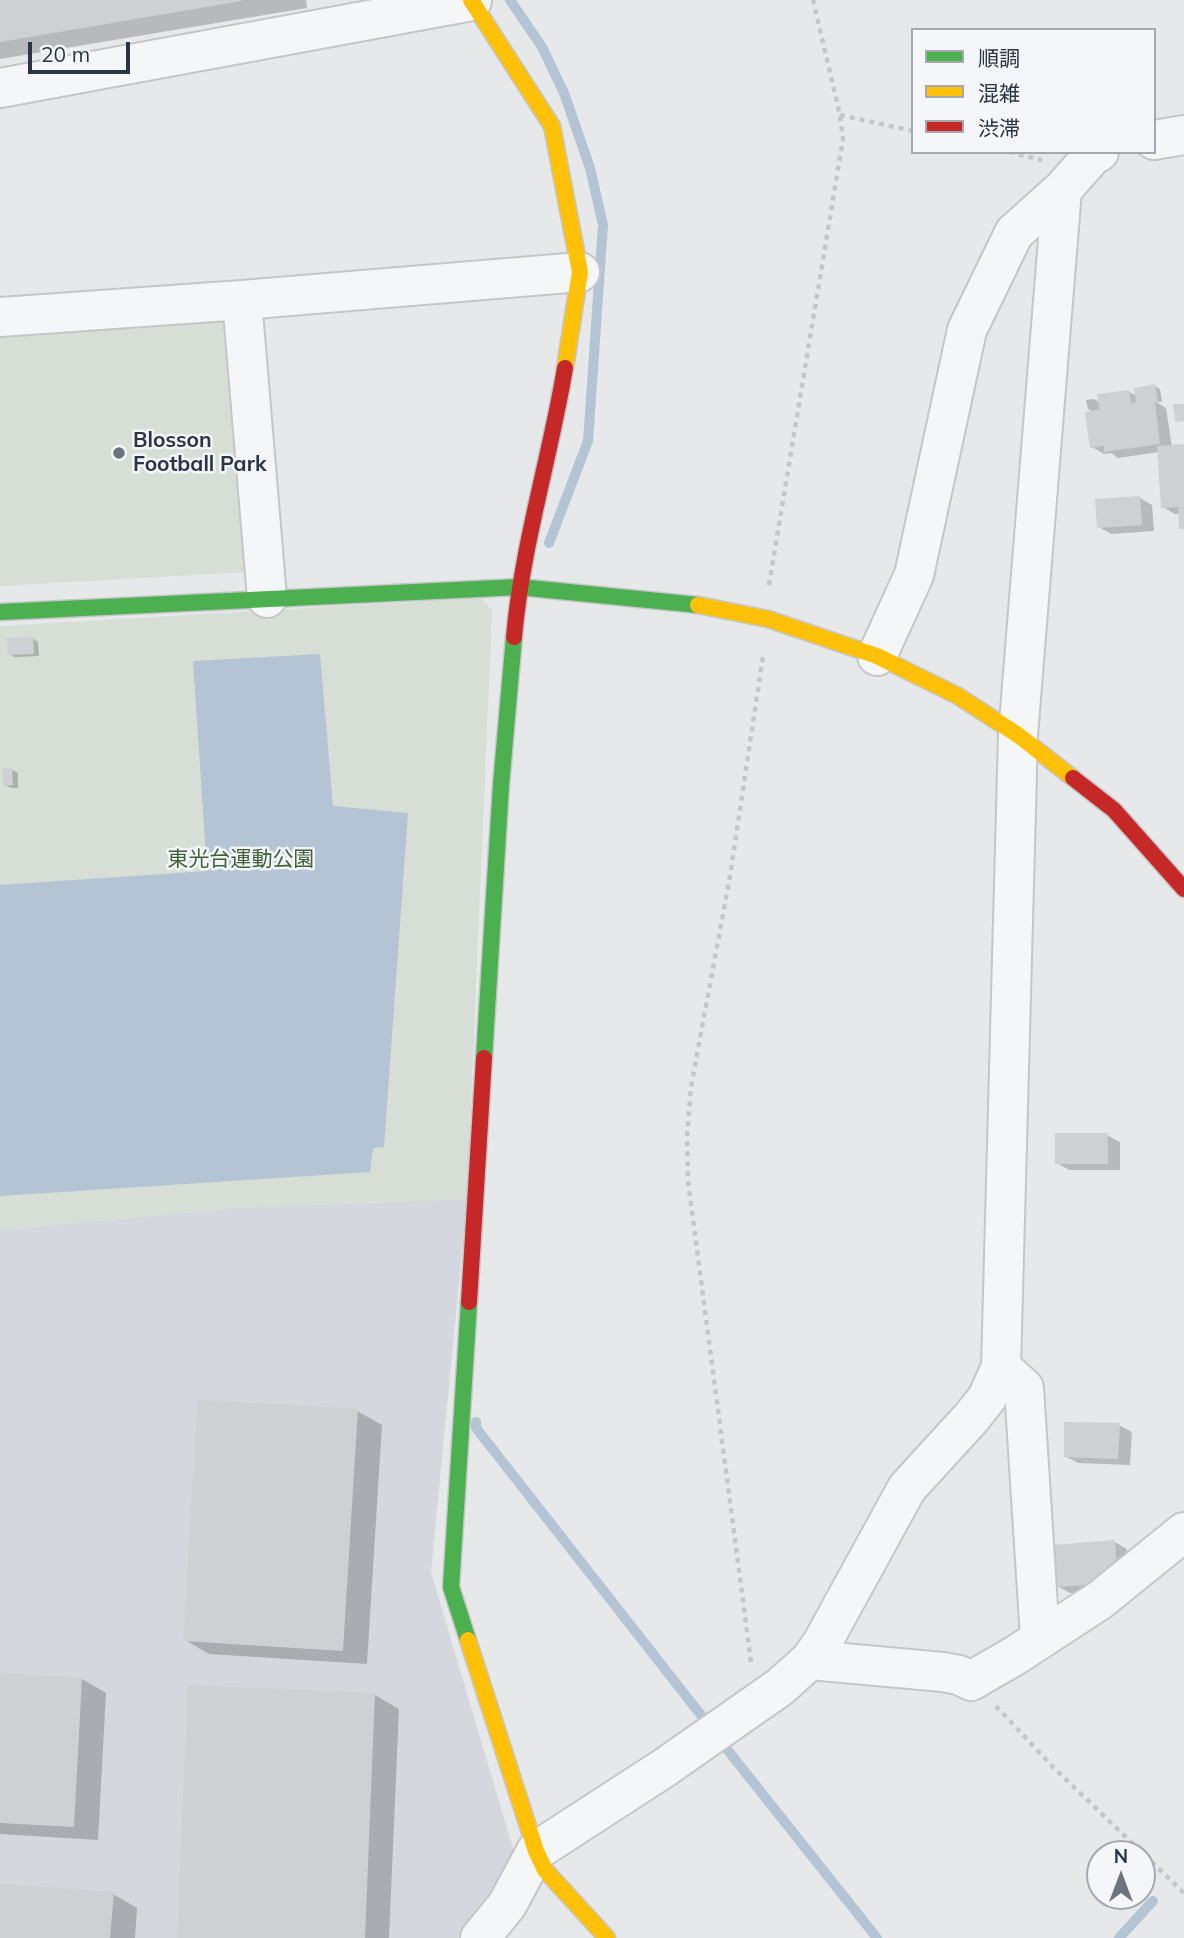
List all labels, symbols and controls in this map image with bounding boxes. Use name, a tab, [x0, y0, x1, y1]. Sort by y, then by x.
scale bar	[32, 28, 133, 72]
legend	[911, 28, 1156, 154]
text: 20 m	[41, 41, 90, 67]
text: 順調	[978, 45, 1020, 71]
text: 混雑	[978, 80, 1020, 106]
text: 渋滞	[978, 115, 1020, 141]
place label: Blosson Football Park	[133, 428, 266, 478]
marker: Blosson Football Park	[111, 445, 127, 461]
park label: 東光台運動公園	[168, 847, 314, 873]
north arrow	[1086, 1840, 1156, 1910]
text: N	[1114, 1844, 1128, 1868]

